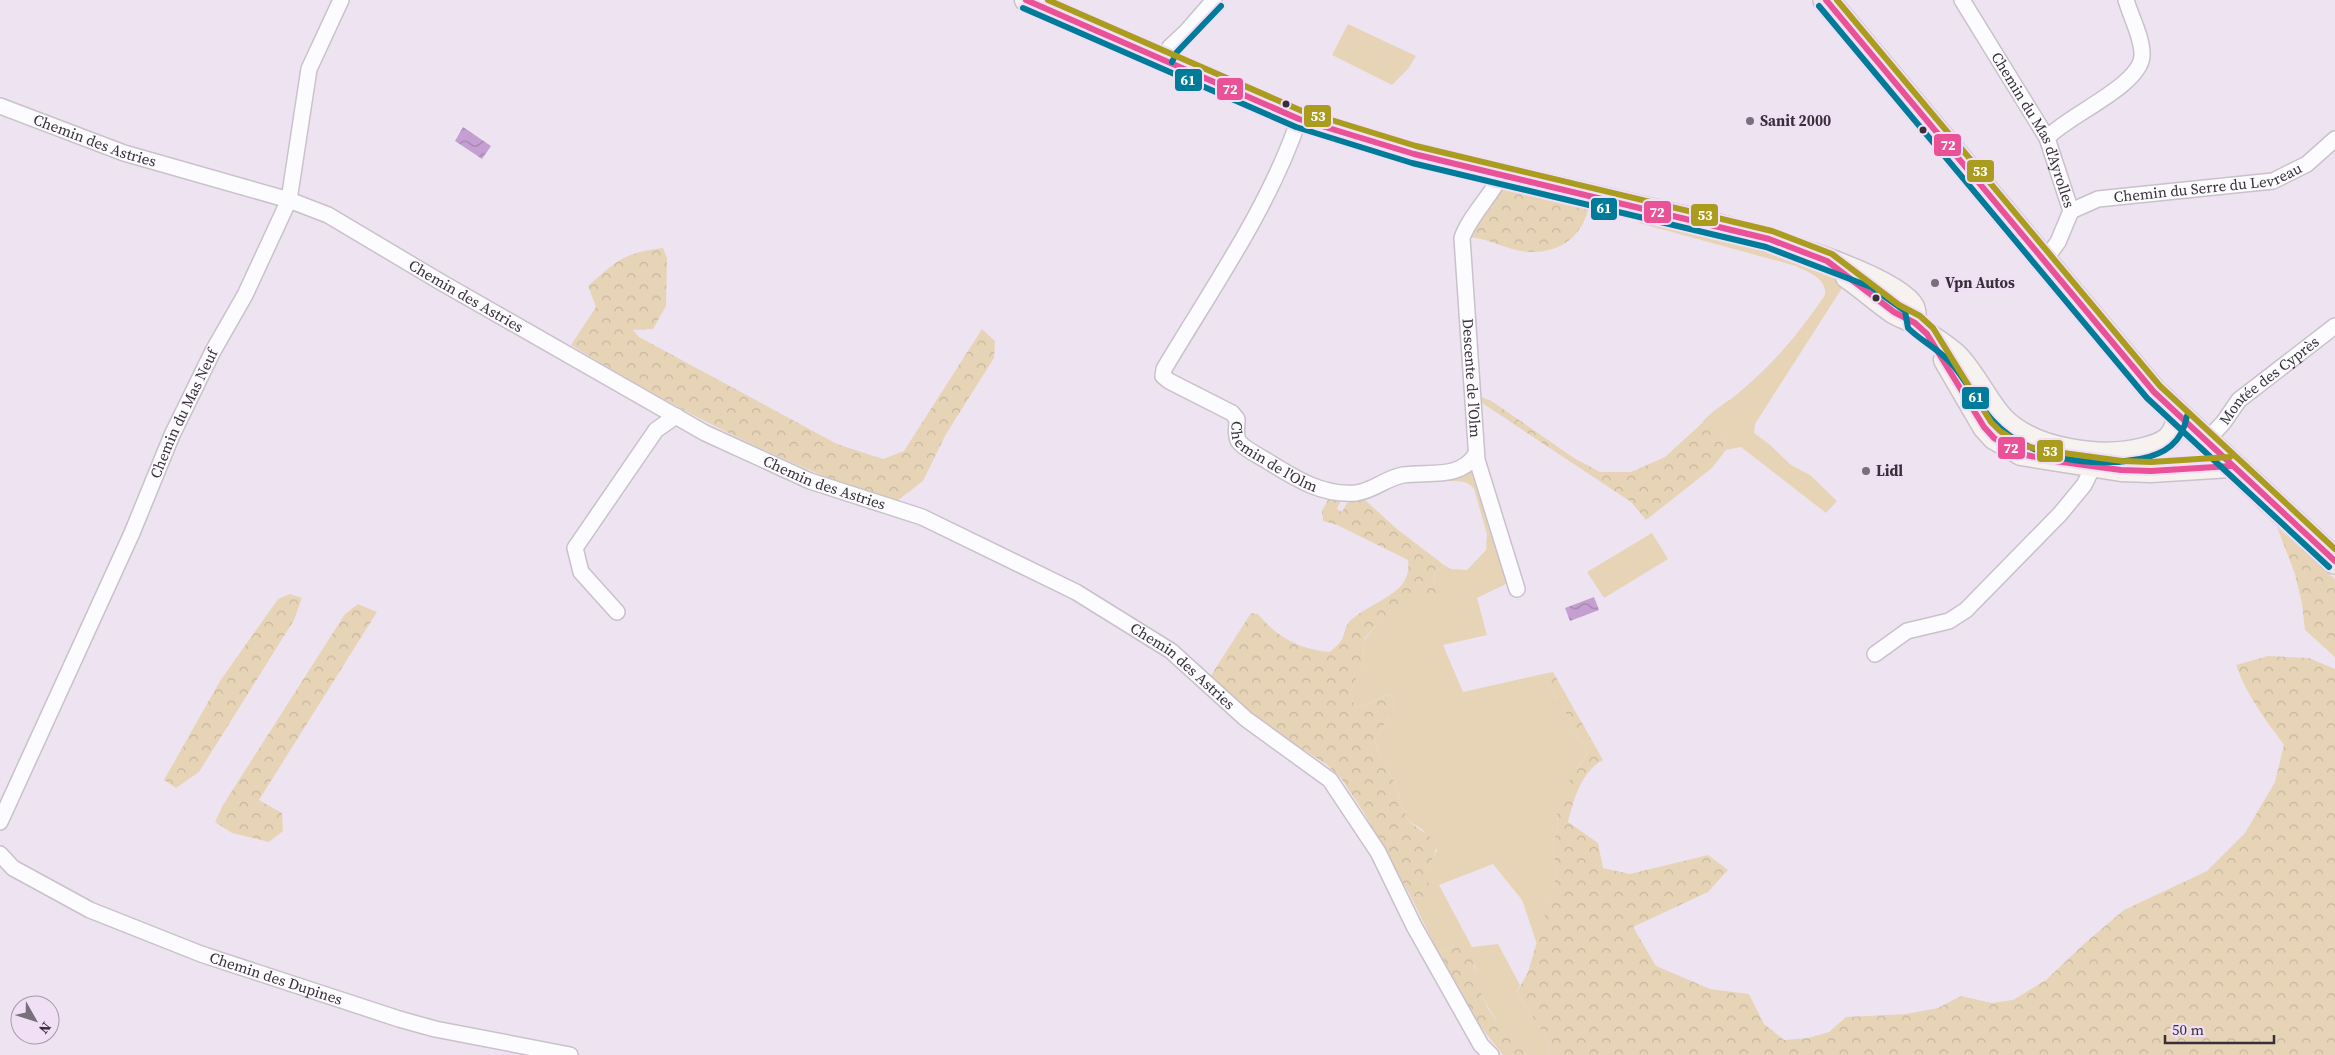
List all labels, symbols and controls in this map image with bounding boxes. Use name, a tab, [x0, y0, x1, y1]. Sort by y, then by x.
street label: Chemin du Mas d'Ayrolles	[1986, 48, 2080, 211]
line badge: 61	[1174, 68, 1203, 92]
text: 61	[1180, 70, 1196, 90]
line badge: 72	[1216, 77, 1244, 101]
text: 72	[1222, 79, 1238, 99]
unlabelled marker	[1281, 99, 1291, 109]
line badge: 53	[1303, 104, 1332, 128]
text: 53	[1310, 106, 1326, 126]
street label: Chemin des Astries	[30, 109, 159, 172]
place label: Sanit 2000	[1760, 110, 1831, 131]
marker: Sanit 2000	[1744, 115, 1756, 127]
unlabelled marker	[1918, 125, 1928, 135]
line badge: 72	[1933, 133, 1962, 157]
text: 72	[1940, 135, 1956, 155]
street label: Chemin du Serre du Levreau	[2113, 157, 2306, 207]
line badge: 53	[1966, 159, 1995, 183]
text: 53	[1972, 161, 1988, 181]
line badge: 61	[1590, 197, 1618, 221]
text: 61	[1596, 198, 1612, 218]
line badge: 72	[1643, 200, 1672, 224]
text: 72	[1649, 202, 1665, 222]
line badge: 53	[1690, 203, 1719, 227]
text: 53	[1697, 205, 1713, 225]
street label: Chemin des Astries	[405, 254, 527, 337]
place label: Vpn Autos	[1945, 272, 2015, 293]
marker: Vpn Autos	[1929, 277, 1941, 289]
unlabelled marker	[1871, 293, 1881, 303]
street label: Descente de l'Olm	[1457, 318, 1487, 439]
street label: Montée des Cyprès	[2214, 331, 2323, 429]
street label: Chemin du Mas Neuf	[144, 343, 223, 481]
line badge: 61	[1961, 386, 1990, 410]
text: 61	[1968, 387, 1984, 407]
street label: Chemin de l'Olm	[1226, 420, 1321, 497]
line badge: 72	[1997, 436, 2026, 460]
text: 72	[2003, 438, 2019, 458]
line badge: 53	[2036, 439, 2064, 463]
text: 53	[2042, 441, 2058, 461]
street label: Chemin des Astries	[760, 450, 888, 515]
place label: Lidl	[1876, 460, 1903, 481]
marker: Lidl	[1860, 465, 1872, 477]
street label: Chemin des Astries	[1126, 617, 1240, 714]
street label: Chemin des Dupines	[207, 946, 345, 1010]
north arrow	[10, 995, 60, 1045]
scale bar	[2165, 1012, 2274, 1044]
text: N	[34, 1018, 56, 1038]
text: 50 m	[2172, 1019, 2204, 1040]

